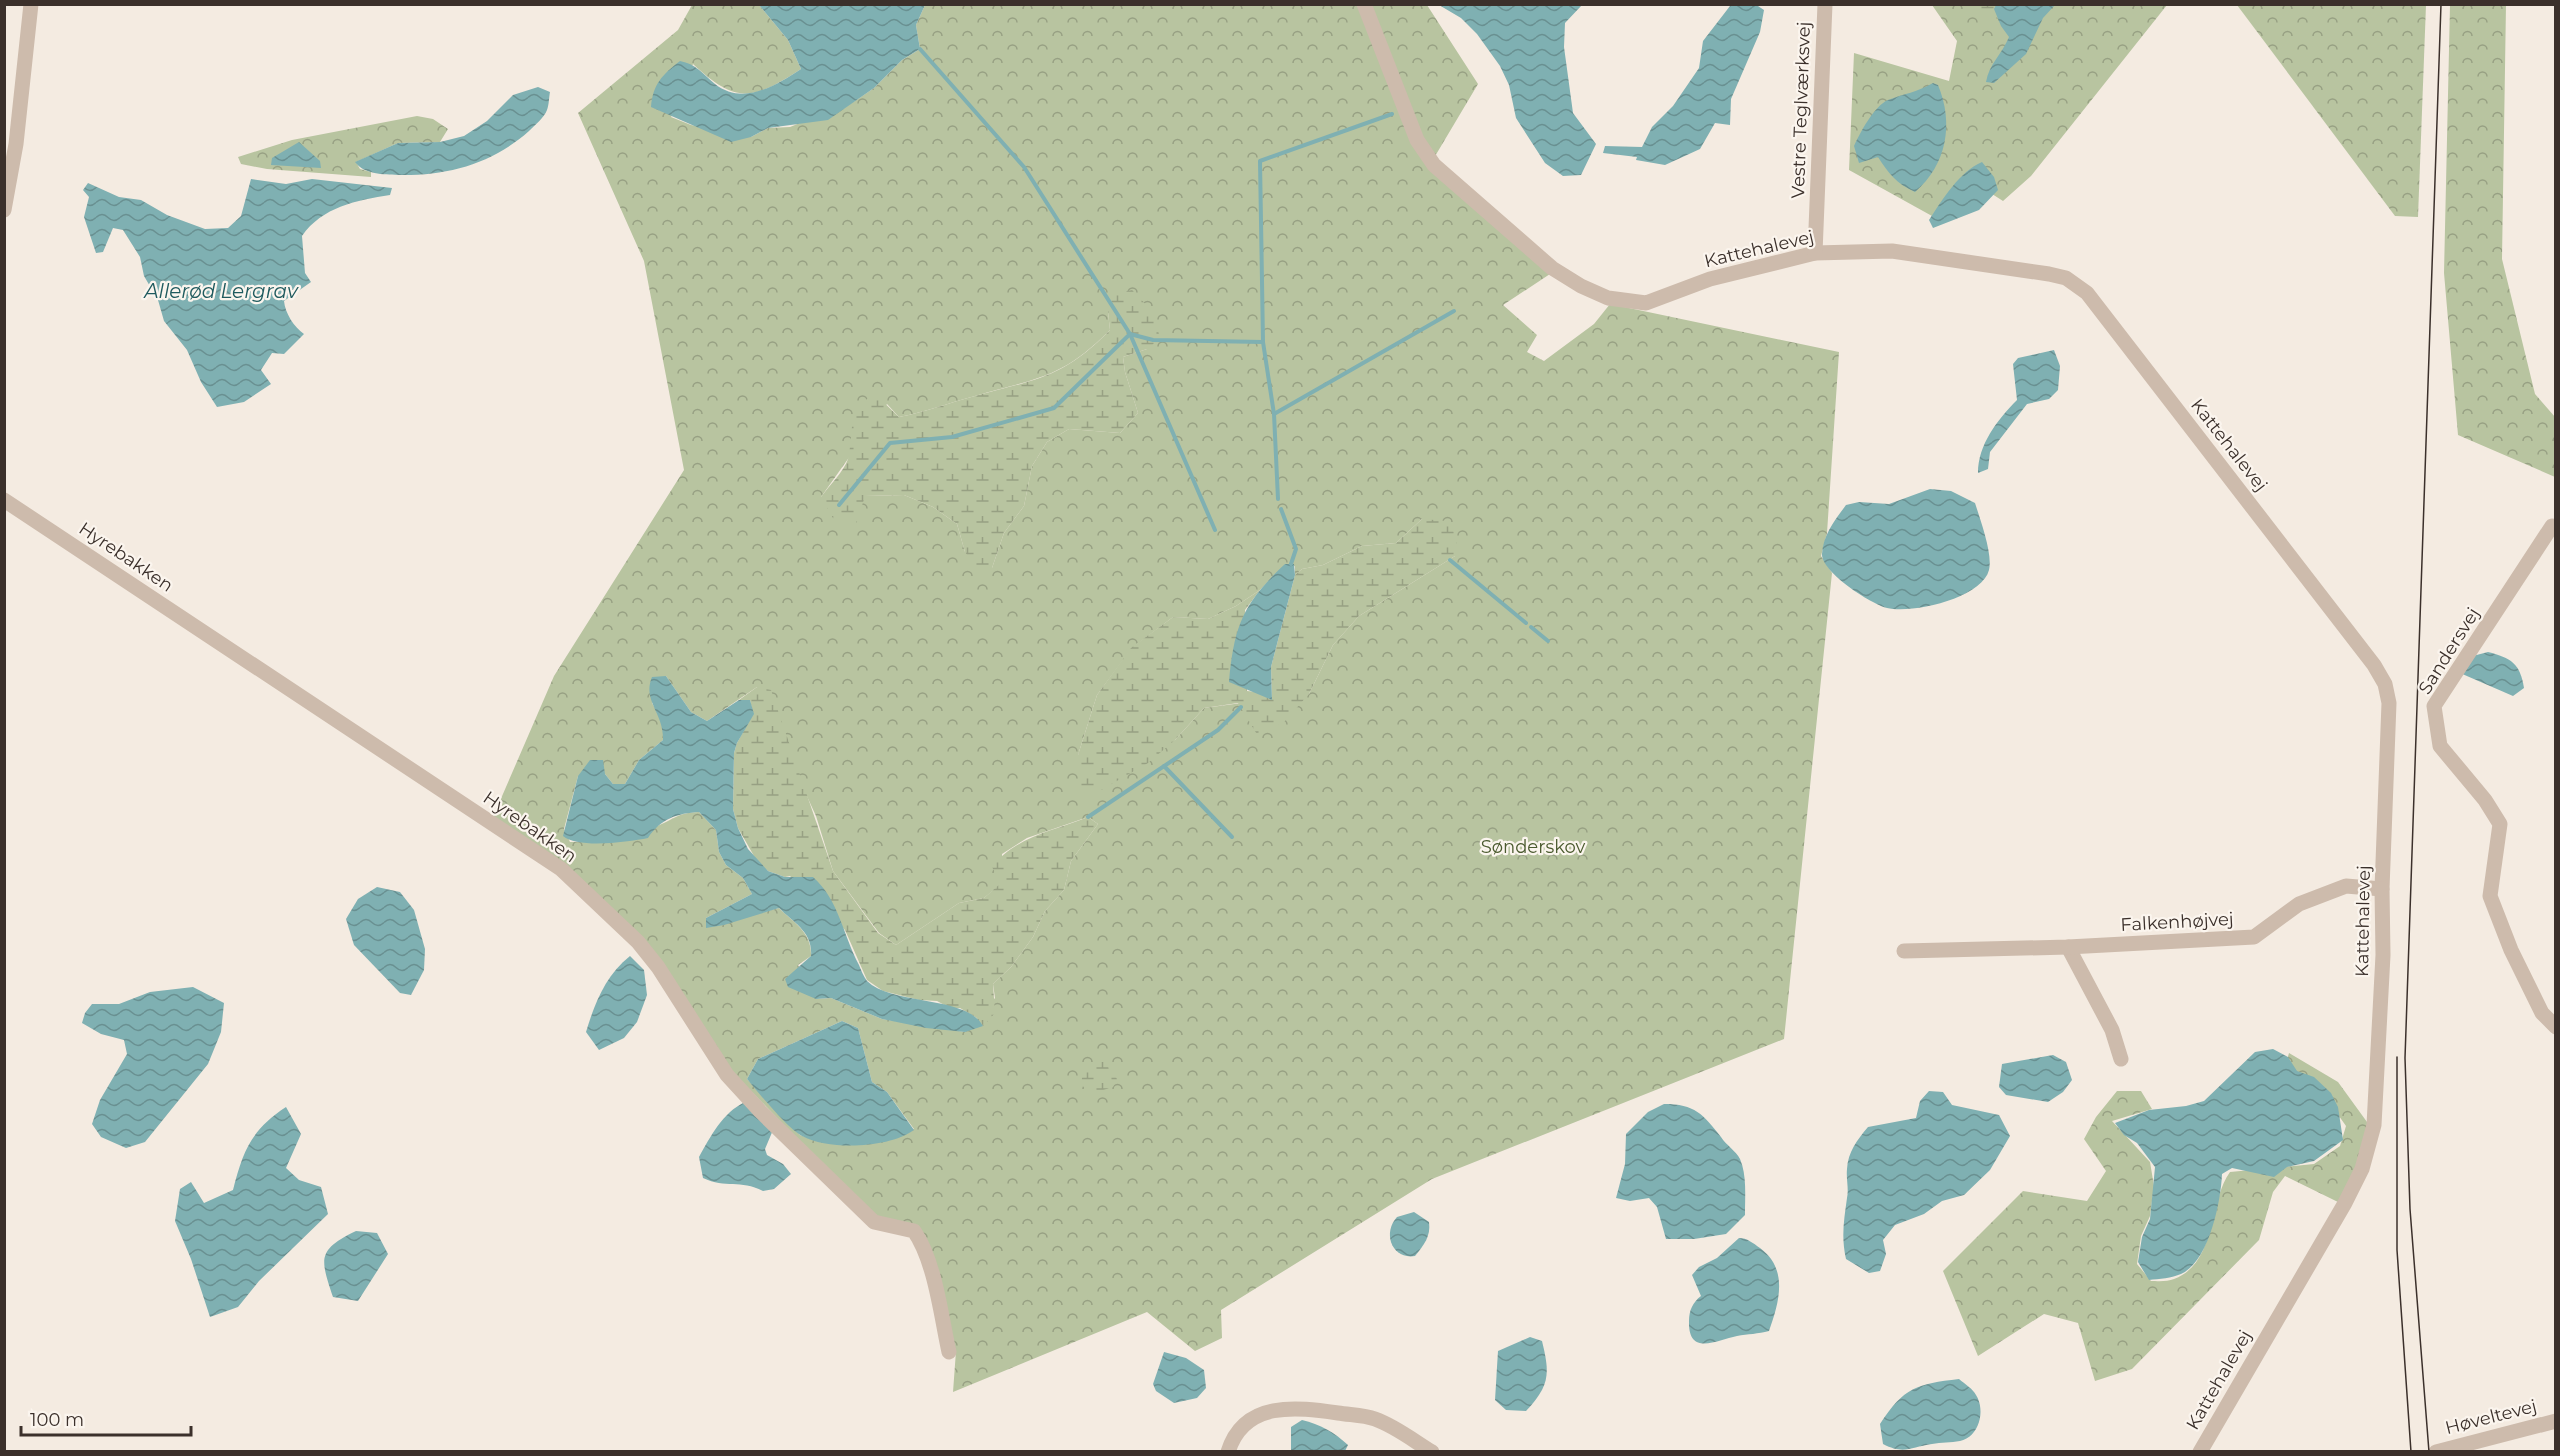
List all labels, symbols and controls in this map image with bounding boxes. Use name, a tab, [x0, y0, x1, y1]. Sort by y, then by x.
street label: Vestre Teglværksvej	[1787, 21, 1815, 199]
street label: Kattehalevej	[1702, 226, 1816, 272]
water label: Allerød Lergrav	[143, 279, 299, 303]
street label: Kattehalevej	[2186, 394, 2272, 496]
street label: Hyrebakken	[75, 517, 177, 597]
street label: Sandersvej	[2414, 604, 2484, 698]
street label: Hyrebakken	[479, 787, 581, 867]
park label: Sønderskov	[1481, 836, 1586, 858]
street label: Kattehalevej	[2351, 865, 2375, 977]
street label: Falkenhøjvej	[2120, 908, 2234, 936]
street label: Kattehalevej	[2182, 1326, 2256, 1434]
street label: Høveltevej	[2443, 1395, 2539, 1439]
scale bar	[21, 1399, 190, 1437]
text: 100 m	[30, 1409, 84, 1431]

